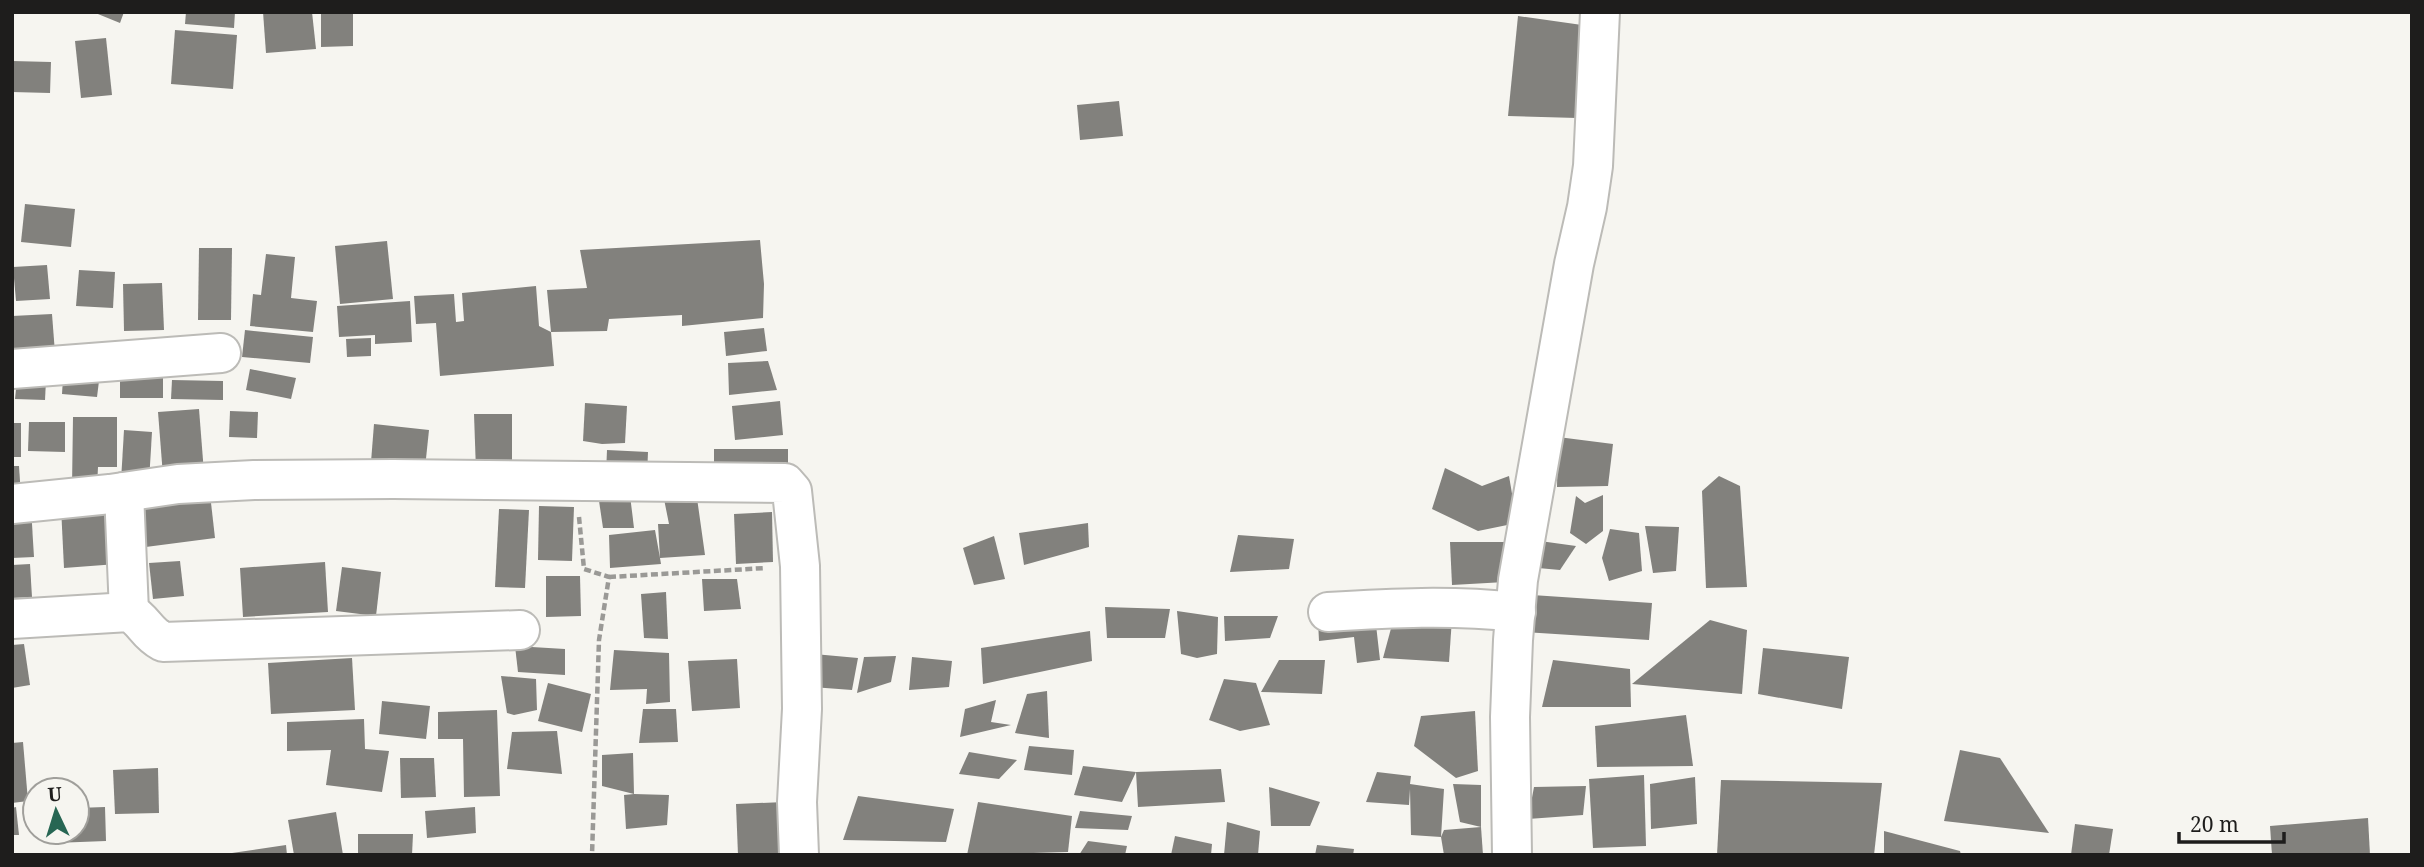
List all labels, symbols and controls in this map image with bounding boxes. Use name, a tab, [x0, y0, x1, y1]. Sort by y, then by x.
north arrow	[21, 776, 91, 846]
text: U	[47, 781, 63, 808]
scale bar	[2179, 800, 2284, 844]
text: 20 m	[2190, 810, 2239, 838]

